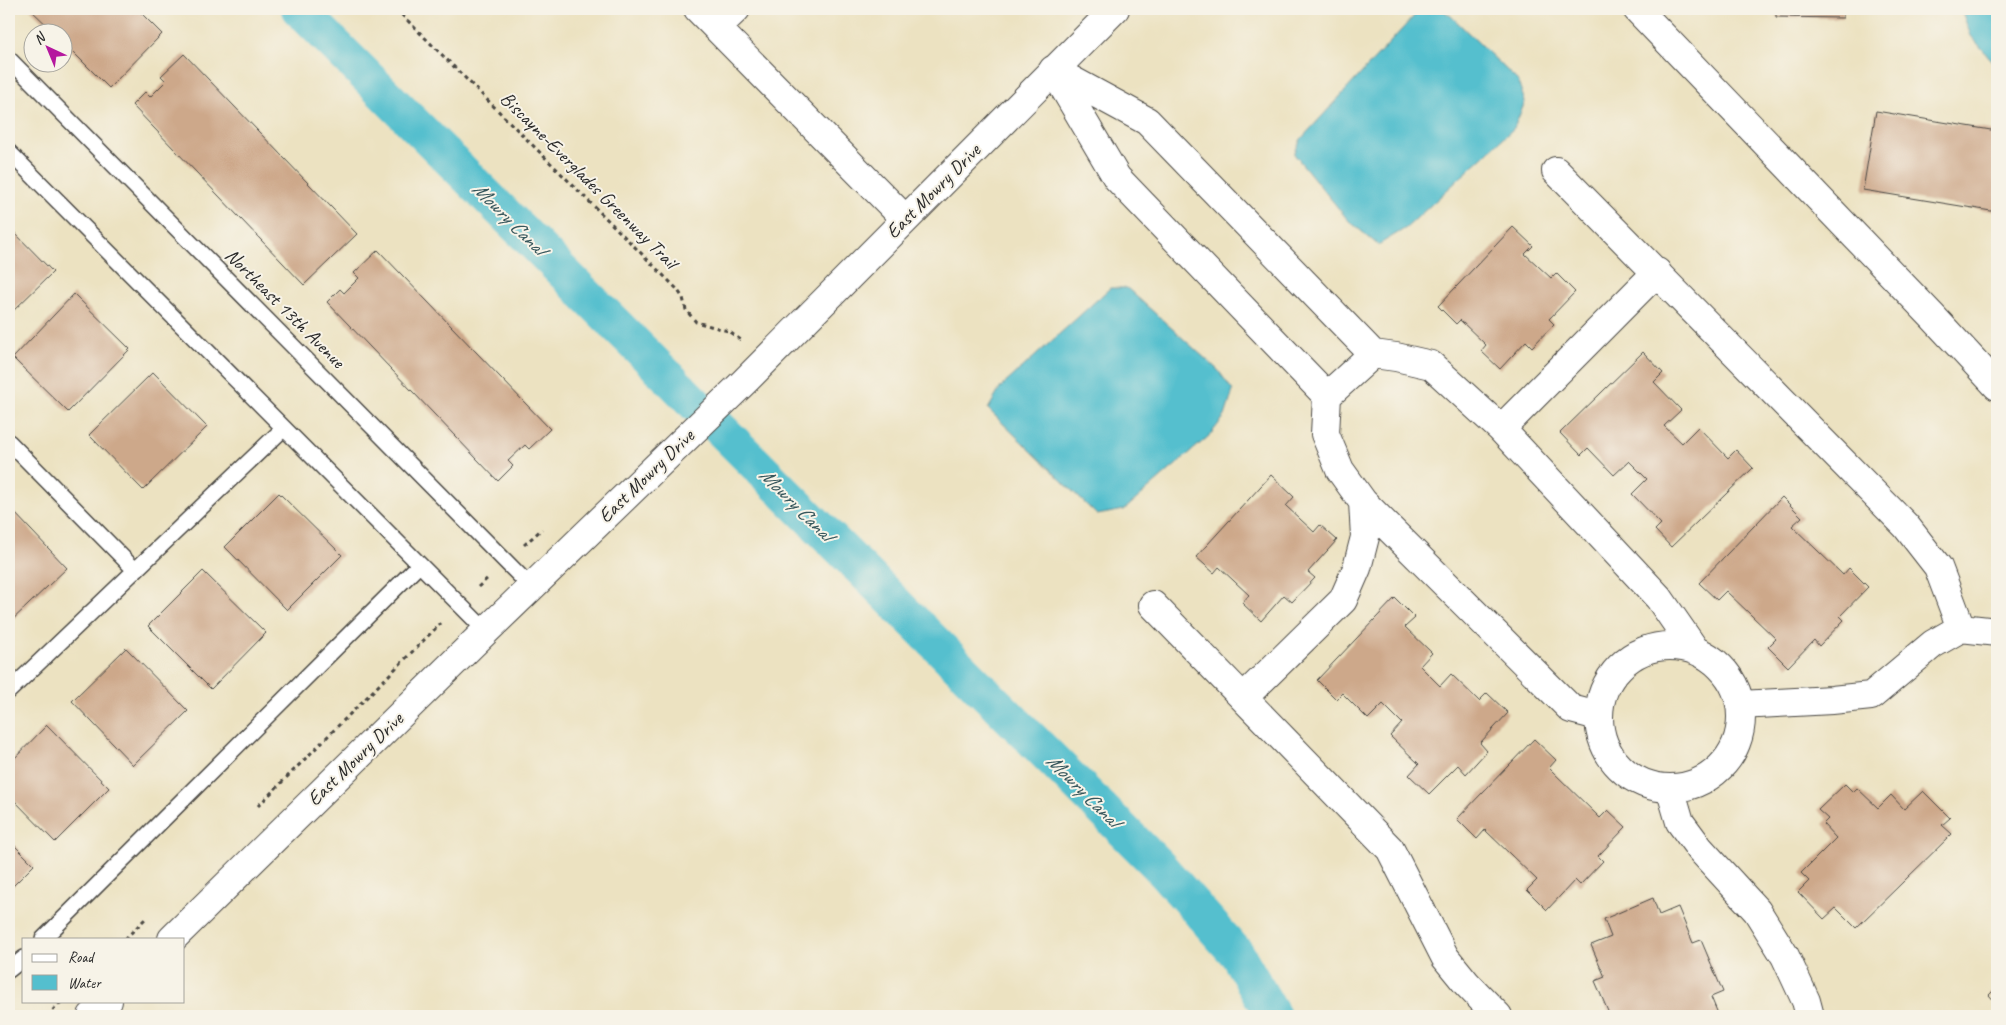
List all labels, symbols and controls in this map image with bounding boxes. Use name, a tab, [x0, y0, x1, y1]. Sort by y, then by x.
north arrow	[22, 22, 72, 72]
text: N	[30, 28, 50, 48]
street label: Biscayne-Everglades Greenway Trail	[495, 86, 685, 276]
street label: East Mowry Drive	[880, 137, 987, 244]
water label: Mowry Canal	[467, 176, 556, 265]
street label: Northeast 13th Avenue	[220, 243, 351, 374]
street label: East Mowry Drive	[593, 423, 700, 528]
water label: Mowry Canal	[754, 462, 843, 551]
street label: East Mowry Drive	[302, 706, 409, 811]
water label: Mowry Canal	[1041, 748, 1130, 837]
legend	[22, 938, 185, 1002]
text: Road	[68, 948, 95, 967]
text: Water	[68, 974, 102, 993]

